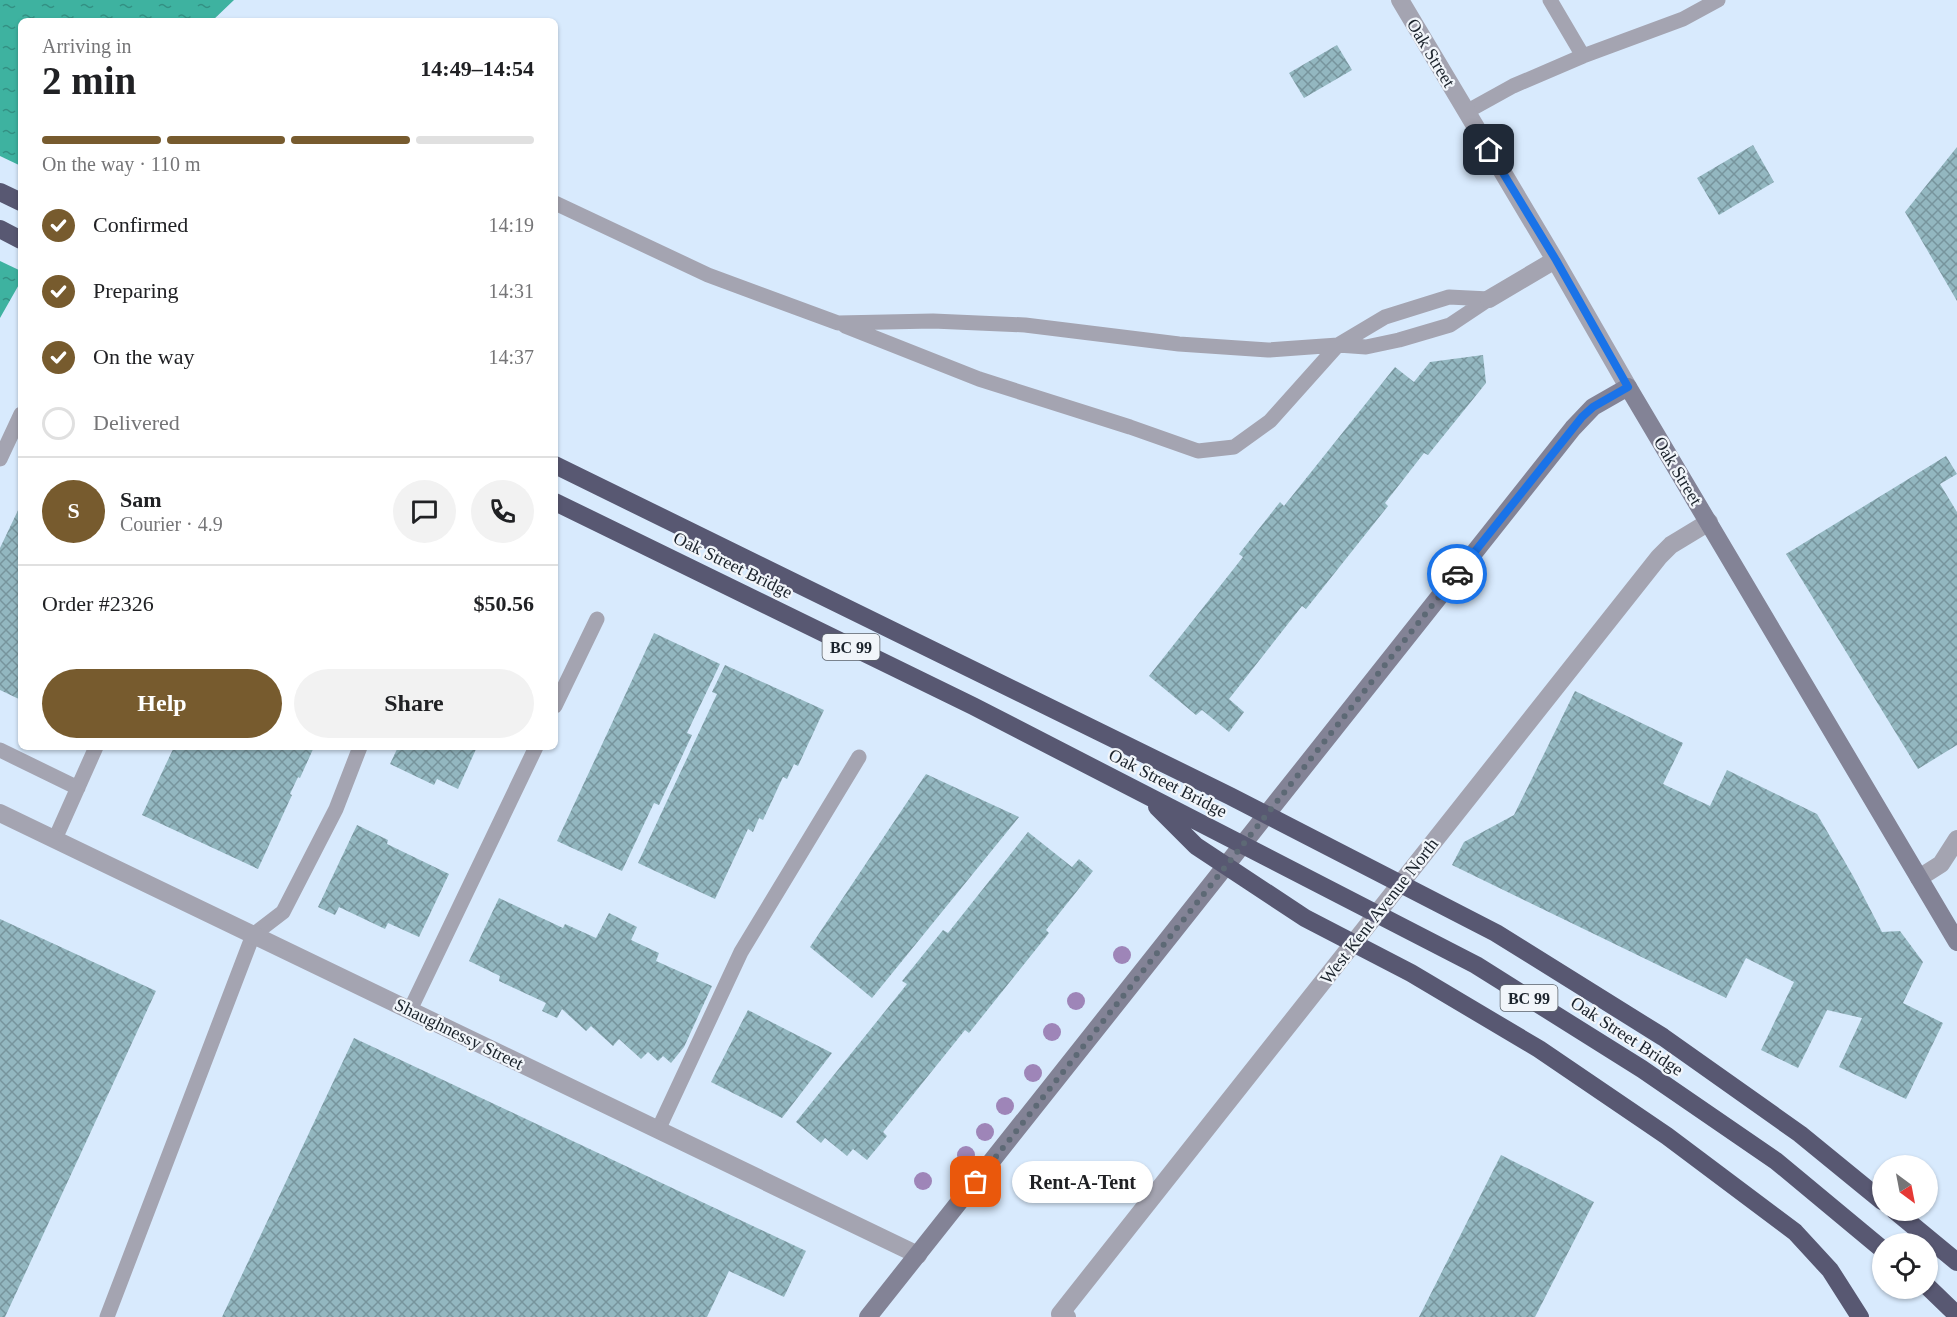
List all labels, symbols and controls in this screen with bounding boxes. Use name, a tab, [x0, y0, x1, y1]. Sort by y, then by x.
street label: Oak Street	[1403, 15, 1459, 91]
text: Arriving in	[42, 35, 131, 57]
text: 14:49–14:54	[420, 56, 534, 81]
text: 2 min	[42, 59, 136, 102]
pin	[1463, 124, 1514, 175]
icon: home	[1472, 133, 1505, 166]
text: On the way · 110 m	[42, 153, 201, 175]
icon: check	[42, 209, 75, 242]
text: Confirmed	[93, 212, 188, 237]
text: 14:19	[488, 214, 534, 236]
icon: check	[42, 275, 75, 308]
text: Preparing	[93, 278, 179, 303]
text: 14:31	[488, 280, 534, 302]
icon: check	[42, 341, 75, 374]
text: On the way	[93, 344, 194, 369]
text: 14:37	[488, 346, 534, 368]
text: Delivered	[93, 410, 180, 435]
street label: Oak Street	[1650, 433, 1706, 509]
button: chat	[393, 480, 456, 543]
button: phone	[471, 480, 534, 543]
text: Sam	[120, 487, 162, 512]
text: S	[67, 498, 80, 523]
text: Courier · 4.9	[120, 513, 223, 535]
street label: Oak Street Bridge	[670, 528, 796, 602]
courier	[1427, 544, 1487, 604]
icon: car	[1441, 558, 1474, 591]
text: Order #2326	[42, 591, 154, 616]
text: $50.56	[474, 591, 534, 616]
road number: BC 99	[822, 634, 880, 660]
button: Help	[42, 669, 282, 738]
button: Share	[294, 669, 534, 738]
street label: Oak Street Bridge	[1106, 745, 1230, 821]
street label: West Kent Avenue North	[1316, 834, 1442, 988]
road number: BC 99	[1500, 985, 1558, 1011]
street label: Oak Street Bridge	[1567, 992, 1687, 1080]
street label: Shaughnessy Street	[391, 994, 527, 1074]
north arrow	[1872, 1155, 1938, 1221]
map controls	[1872, 1155, 1938, 1299]
pin	[950, 1156, 1001, 1207]
callout: Rent-A-Tent	[1012, 1161, 1153, 1203]
icon: bag	[959, 1165, 992, 1198]
text: Rent-A-Tent	[1029, 1171, 1136, 1193]
button: locate	[1872, 1233, 1938, 1299]

